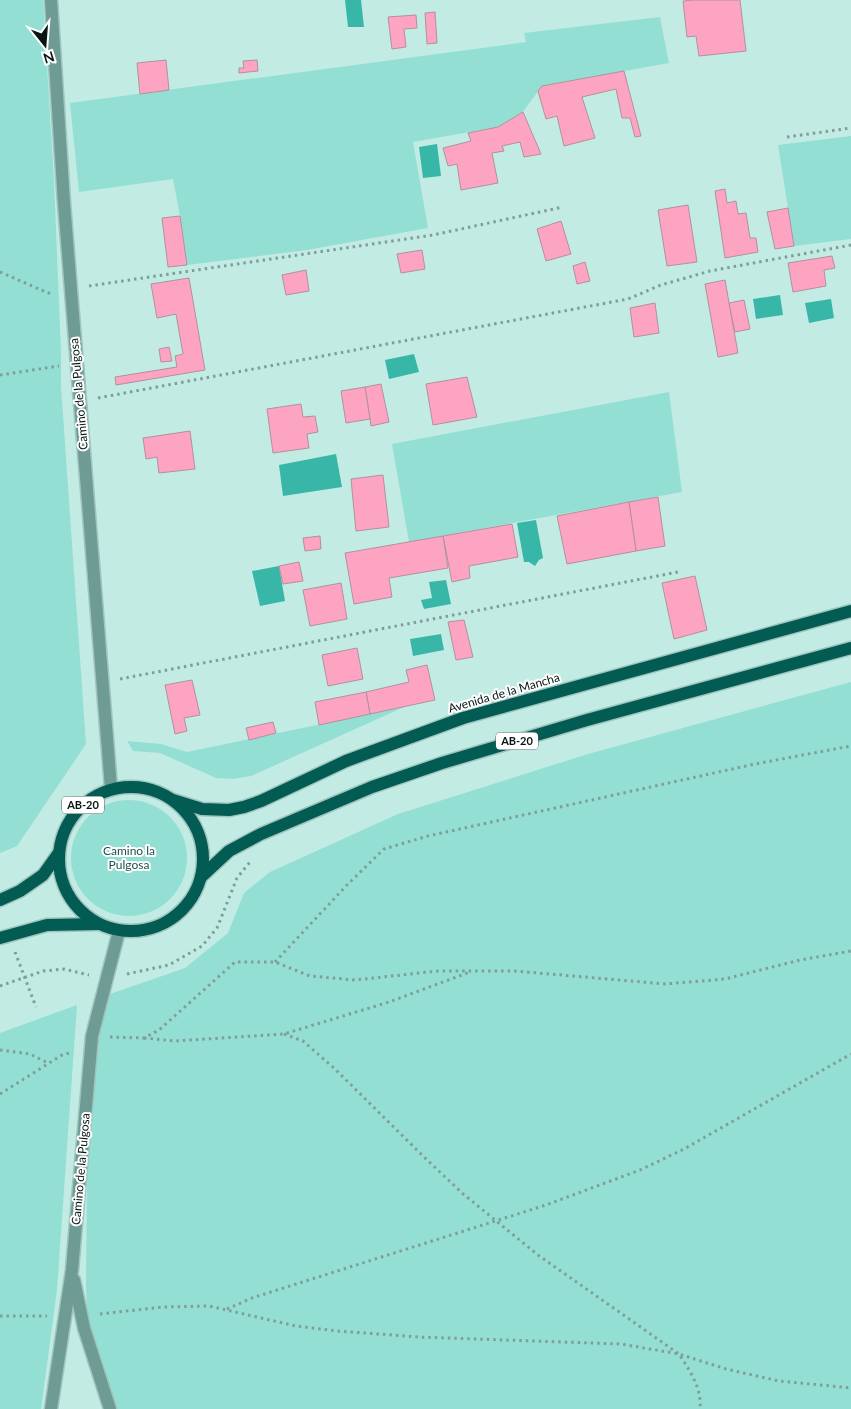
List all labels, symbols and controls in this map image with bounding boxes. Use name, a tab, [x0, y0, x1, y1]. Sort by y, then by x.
north arrow	[20, 20, 70, 70]
text: N	[41, 48, 57, 68]
street label: Camino de la Pulgosa	[66, 338, 91, 451]
street label: Avenida de la Mancha	[446, 669, 561, 716]
road number: AB-20	[496, 732, 538, 749]
road number: AB-20	[62, 796, 104, 814]
park label: Camino la Pulgosa	[103, 843, 155, 872]
street label: Camino de la Pulgosa	[68, 1112, 93, 1225]

